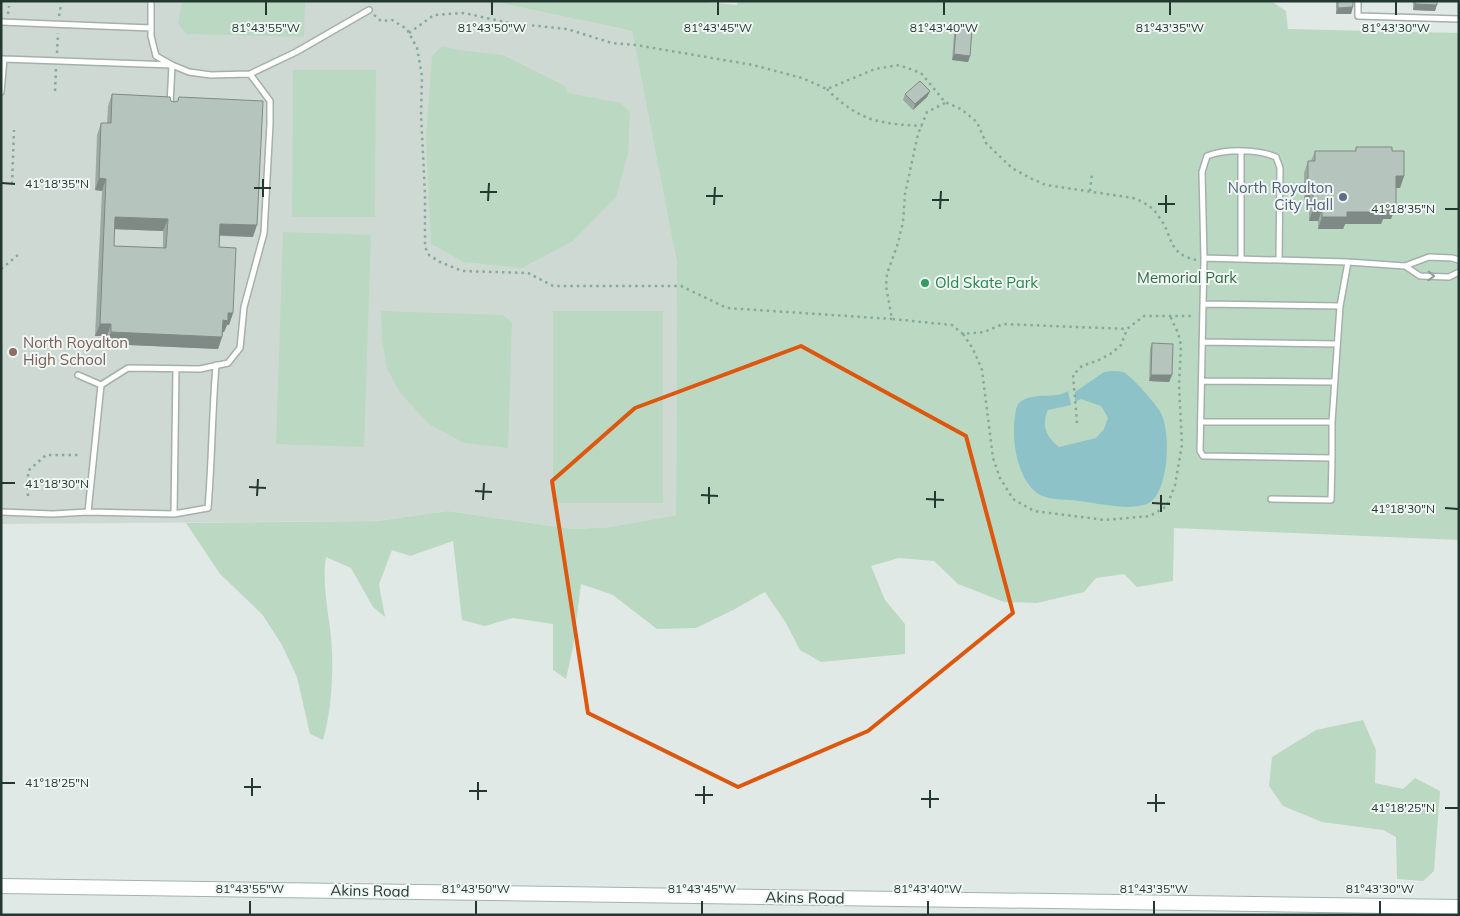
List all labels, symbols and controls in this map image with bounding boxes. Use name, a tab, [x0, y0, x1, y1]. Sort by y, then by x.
text: 81°43'55"W	[232, 20, 300, 35]
text: 81°43'50"W	[458, 20, 526, 35]
text: 81°43'45"W	[684, 20, 752, 35]
text: 81°43'40"W	[910, 20, 978, 35]
text: 81°43'35"W	[1136, 20, 1204, 35]
text: 81°43'30"W	[1362, 20, 1430, 35]
text: 41°18'35"N	[25, 176, 89, 191]
place label: North Royalton City Hall	[1228, 178, 1333, 214]
marker: North Royalton City Hall	[1337, 191, 1349, 203]
text: 41°18'35"N	[1371, 201, 1435, 216]
park label: Memorial Park	[1137, 268, 1237, 287]
one-way arrow	[1428, 271, 1435, 281]
place label: Old Skate Park	[935, 273, 1038, 292]
marker: Old Skate Park	[919, 277, 931, 289]
place label: North Royalton High School	[23, 333, 128, 369]
marker: North Royalton High School	[7, 346, 19, 358]
text: 41°18'30"N	[25, 476, 89, 491]
text: 41°18'30"N	[1371, 501, 1435, 516]
text: 41°18'25"N	[25, 775, 89, 790]
text: 41°18'25"N	[1371, 800, 1435, 815]
street label: Akins Road	[330, 880, 410, 901]
text: 81°43'55"W	[216, 881, 284, 896]
text: 81°43'50"W	[442, 881, 510, 896]
text: 81°43'45"W	[668, 881, 736, 896]
text: 81°43'40"W	[894, 881, 962, 896]
text: 81°43'35"W	[1120, 881, 1188, 896]
text: 81°43'30"W	[1346, 881, 1414, 896]
street label: Akins Road	[765, 887, 845, 908]

